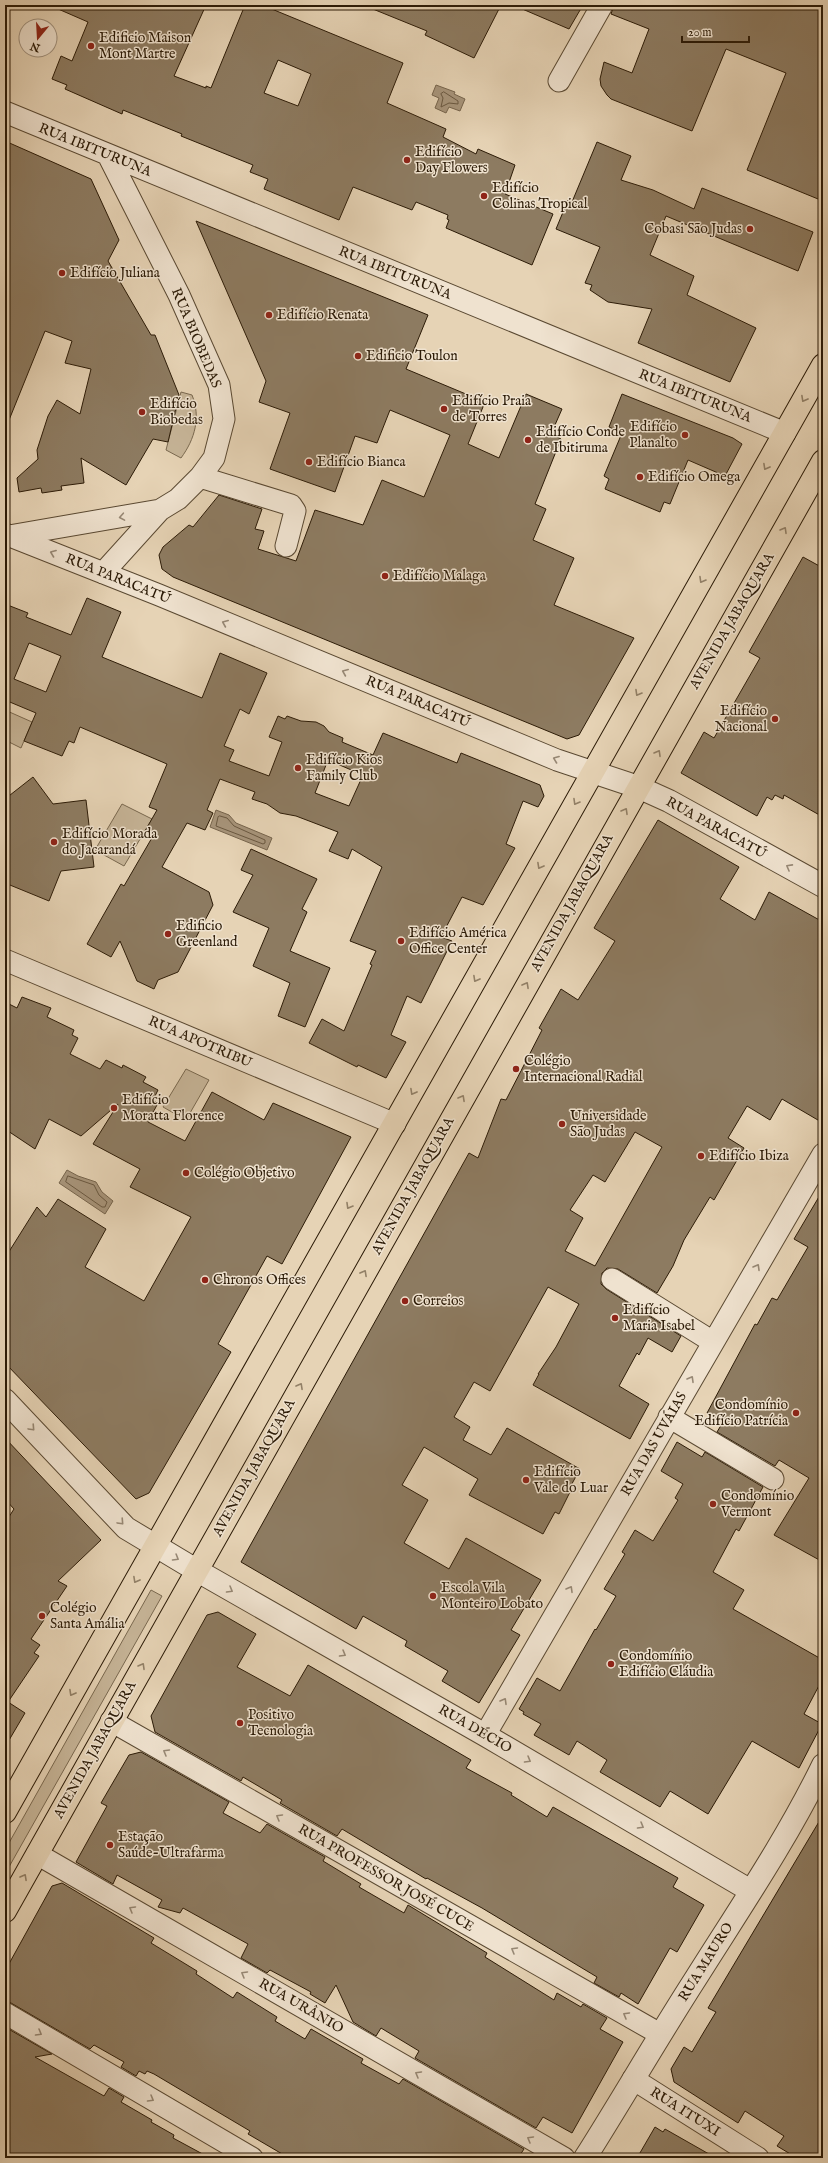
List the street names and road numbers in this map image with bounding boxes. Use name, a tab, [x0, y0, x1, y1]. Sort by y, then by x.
street label: RUA IBITURUNA	[36, 119, 155, 181]
street label: RUA IBITURUNA	[336, 242, 455, 304]
street label: RUA BIOBEDAS	[167, 285, 225, 391]
street label: RUA IBITURUNA	[636, 365, 755, 427]
street label: RUA PARACATÚ	[63, 549, 174, 608]
street label: AVENIDA JABAQUARA	[685, 549, 779, 693]
street label: RUA PARACATÚ	[363, 671, 474, 732]
street label: RUA PARACATÚ	[663, 792, 770, 863]
street label: AVENIDA JABAQUARA	[526, 831, 618, 976]
street label: RUA APOTRIBU	[146, 1012, 255, 1072]
street label: AVENIDA JABAQUARA	[367, 1114, 459, 1259]
street label: RUA DAS UVÁIAS	[616, 1388, 691, 1499]
street label: AVENIDA JABAQUARA	[208, 1396, 300, 1541]
street label: AVENIDA JABAQUARA	[49, 1678, 141, 1823]
street label: RUA DÉCIO	[435, 1700, 516, 1758]
street label: RUA PROFESSOR JOSÉ CUCE	[295, 1819, 478, 1936]
street label: RUA MAURO	[675, 1919, 738, 2005]
street label: RUA URÂNIO	[255, 1973, 348, 2038]
street label: RUA ITUXI	[647, 2083, 723, 2141]

